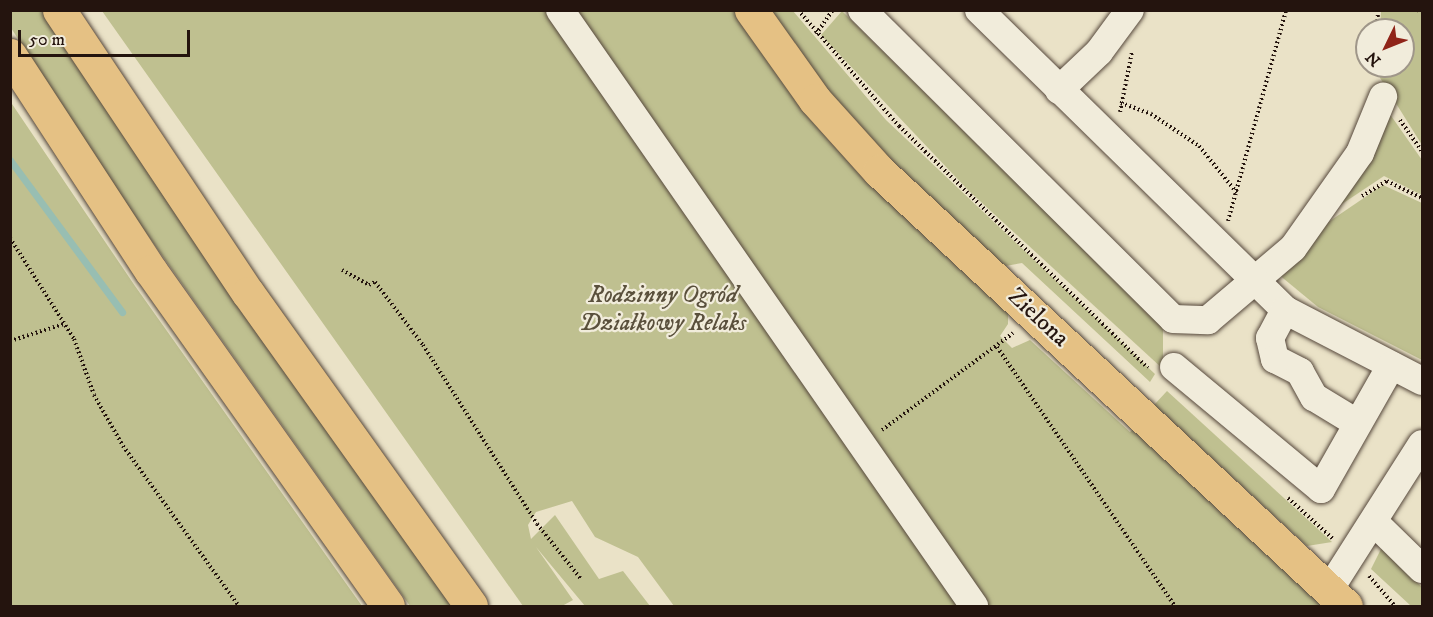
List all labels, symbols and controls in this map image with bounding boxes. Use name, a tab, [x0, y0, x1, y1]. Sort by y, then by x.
scale bar	[21, 18, 194, 56]
north arrow	[1355, 18, 1415, 78]
text: 50 m	[29, 29, 65, 51]
text: N	[1362, 47, 1385, 71]
park label: Rodzinny Ogród Działkowy Relaks	[580, 282, 746, 338]
street label: Zielona	[1001, 283, 1075, 353]

